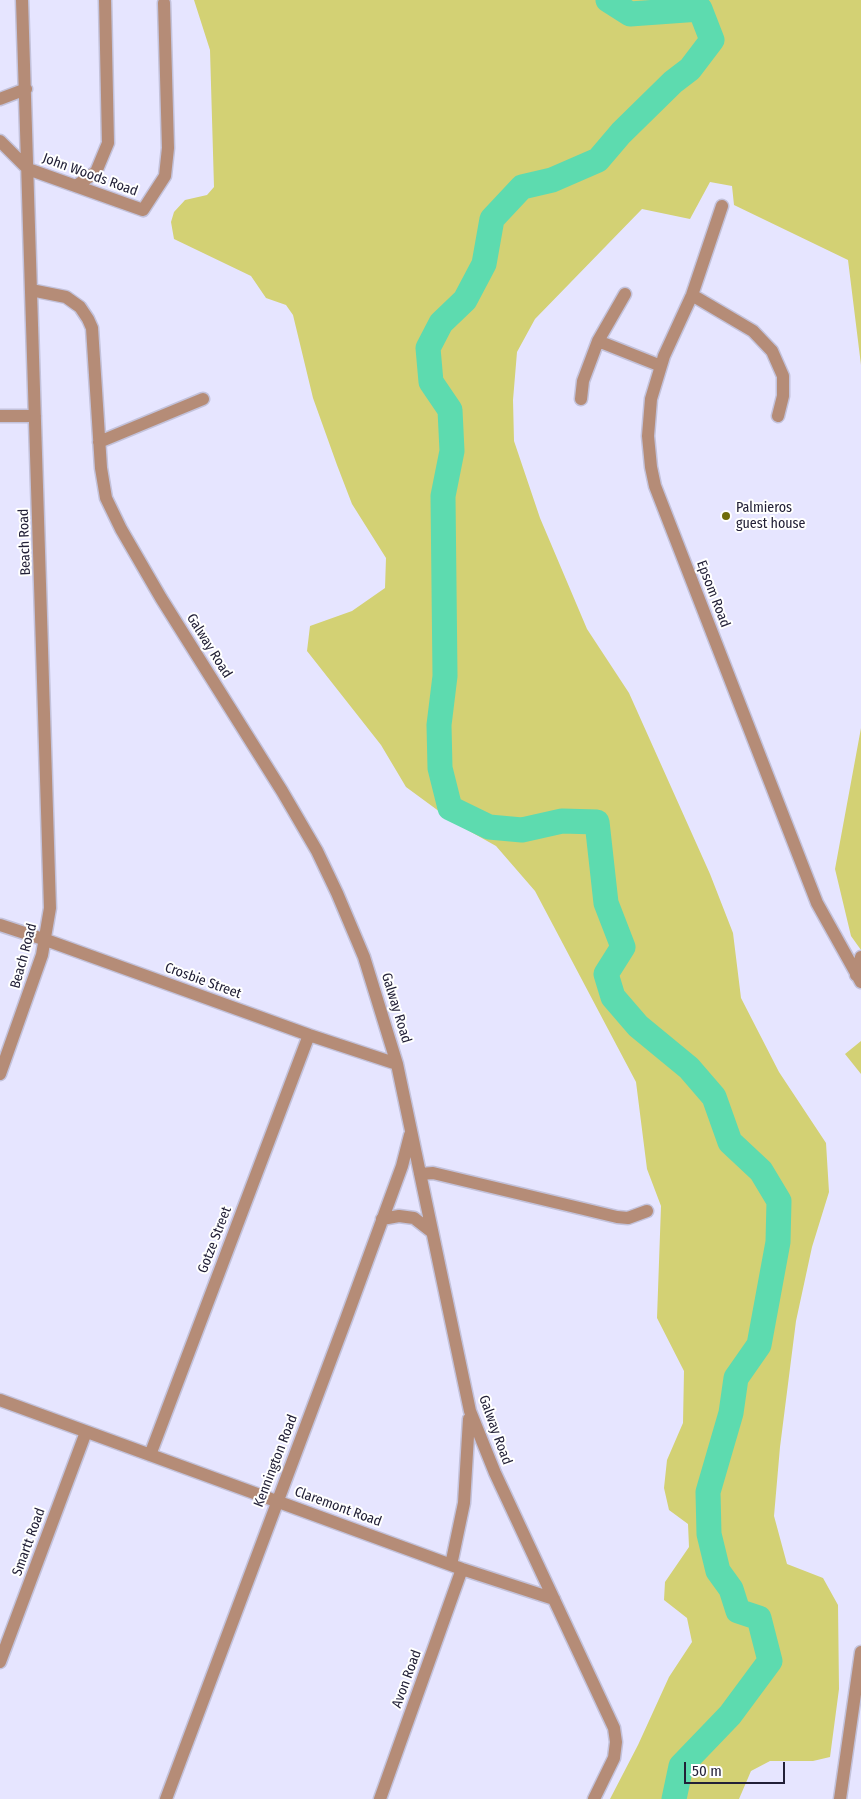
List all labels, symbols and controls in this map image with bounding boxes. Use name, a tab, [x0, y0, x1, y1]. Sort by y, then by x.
street label: John Woods Road	[40, 150, 140, 200]
place label: Palmieros guest house	[736, 500, 805, 532]
street label: Beach Road	[15, 508, 35, 576]
marker: Palmieros guest house	[720, 510, 732, 522]
street label: Epsom Road	[693, 558, 733, 630]
street label: Galway Road	[183, 611, 235, 681]
street label: Beach Road	[7, 921, 41, 991]
street label: Crosbie Street	[162, 959, 244, 1003]
street label: Galway Road	[377, 971, 415, 1045]
street label: Gotze Street	[195, 1204, 235, 1276]
street label: Galway Road	[475, 1393, 515, 1467]
street label: Kennington Road	[251, 1412, 301, 1510]
street label: Claremont Road	[292, 1483, 384, 1531]
street label: Smartt Road	[9, 1506, 49, 1578]
street label: Avon Road	[389, 1648, 425, 1710]
scale bar	[686, 1752, 787, 1784]
text: 50 m	[692, 1762, 722, 1780]

